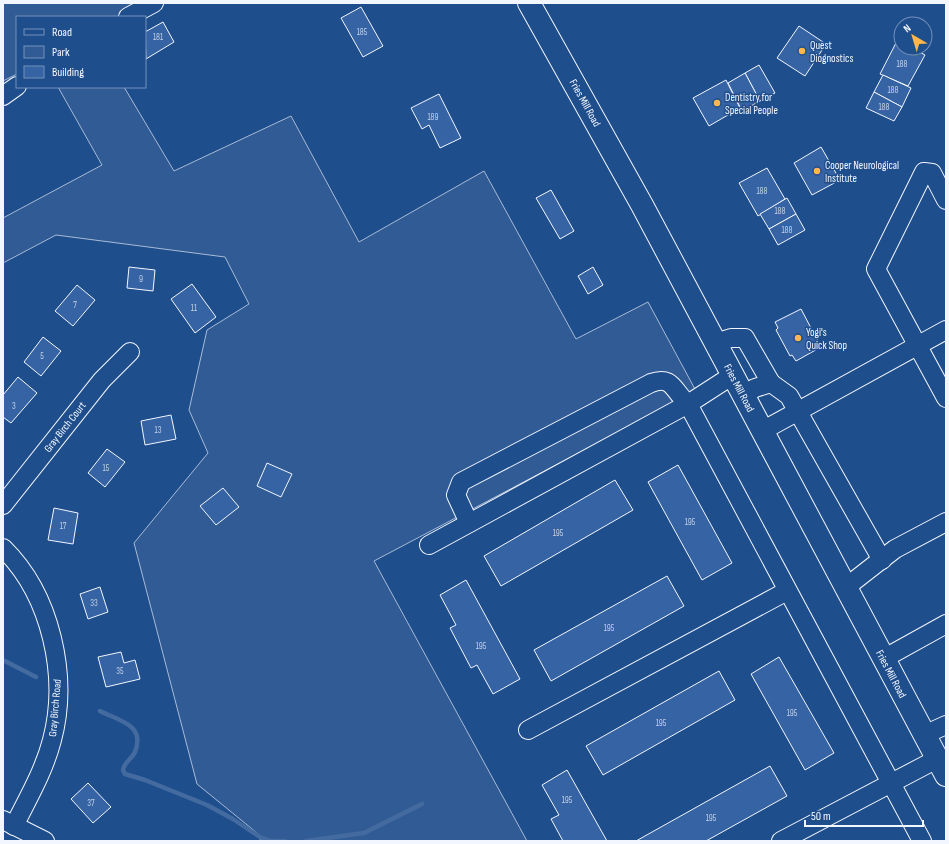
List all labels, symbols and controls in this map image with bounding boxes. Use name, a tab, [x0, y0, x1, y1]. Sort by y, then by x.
legend	[16, 16, 146, 88]
north arrow	[893, 16, 933, 56]
text: N	[901, 22, 914, 35]
text: Road	[52, 25, 72, 40]
house number: 185	[357, 27, 368, 38]
house number: 181	[153, 32, 164, 43]
place label: Quest Diognostics	[810, 39, 853, 65]
text: Park	[52, 45, 70, 60]
marker: Quest Diognostics	[797, 46, 807, 56]
house number: 188	[896, 59, 908, 70]
text: Building	[52, 65, 84, 80]
street label: Fries Mill Road	[567, 77, 604, 129]
house number: 188	[887, 85, 899, 96]
place label: Dentistry for Special People	[725, 91, 778, 117]
marker: Dentistry for Special People	[712, 98, 722, 108]
house number: 188	[878, 102, 890, 113]
house number: 189	[427, 112, 439, 123]
place label: Cooper Neurological Institute	[825, 159, 899, 185]
marker: Cooper Neurological Institute	[812, 166, 822, 176]
house number: 188	[756, 186, 768, 197]
house number: 188	[774, 206, 786, 217]
house number: 188	[781, 225, 793, 236]
house number: 9	[139, 274, 143, 285]
house number: 7	[73, 300, 77, 311]
house number: 11	[191, 303, 198, 314]
place label: Yogi's Quick Shop	[806, 326, 847, 352]
marker: Yogi's Quick Shop	[793, 333, 803, 343]
house number: 5	[40, 351, 44, 362]
street label: Fries Mill Road	[721, 362, 757, 414]
street label: Gray Birch Court	[41, 399, 89, 455]
house number: 3	[12, 401, 16, 412]
house number: 13	[155, 425, 162, 436]
house number: 15	[103, 463, 110, 474]
house number: 195	[685, 517, 696, 528]
house number: 17	[60, 521, 67, 532]
house number: 195	[553, 528, 564, 539]
house number: 33	[90, 598, 98, 609]
house number: 195	[604, 623, 615, 634]
house number: 195	[476, 641, 487, 652]
street label: Fries Mill Road	[873, 648, 909, 700]
house number: 35	[116, 666, 124, 677]
street label: Gray Birch Road	[46, 678, 64, 737]
house number: 195	[787, 708, 798, 719]
house number: 195	[656, 718, 667, 729]
house number: 195	[562, 795, 573, 806]
house number: 37	[87, 798, 95, 809]
scale bar	[805, 802, 923, 828]
text: 50 m	[811, 809, 831, 824]
house number: 195	[706, 813, 717, 824]

